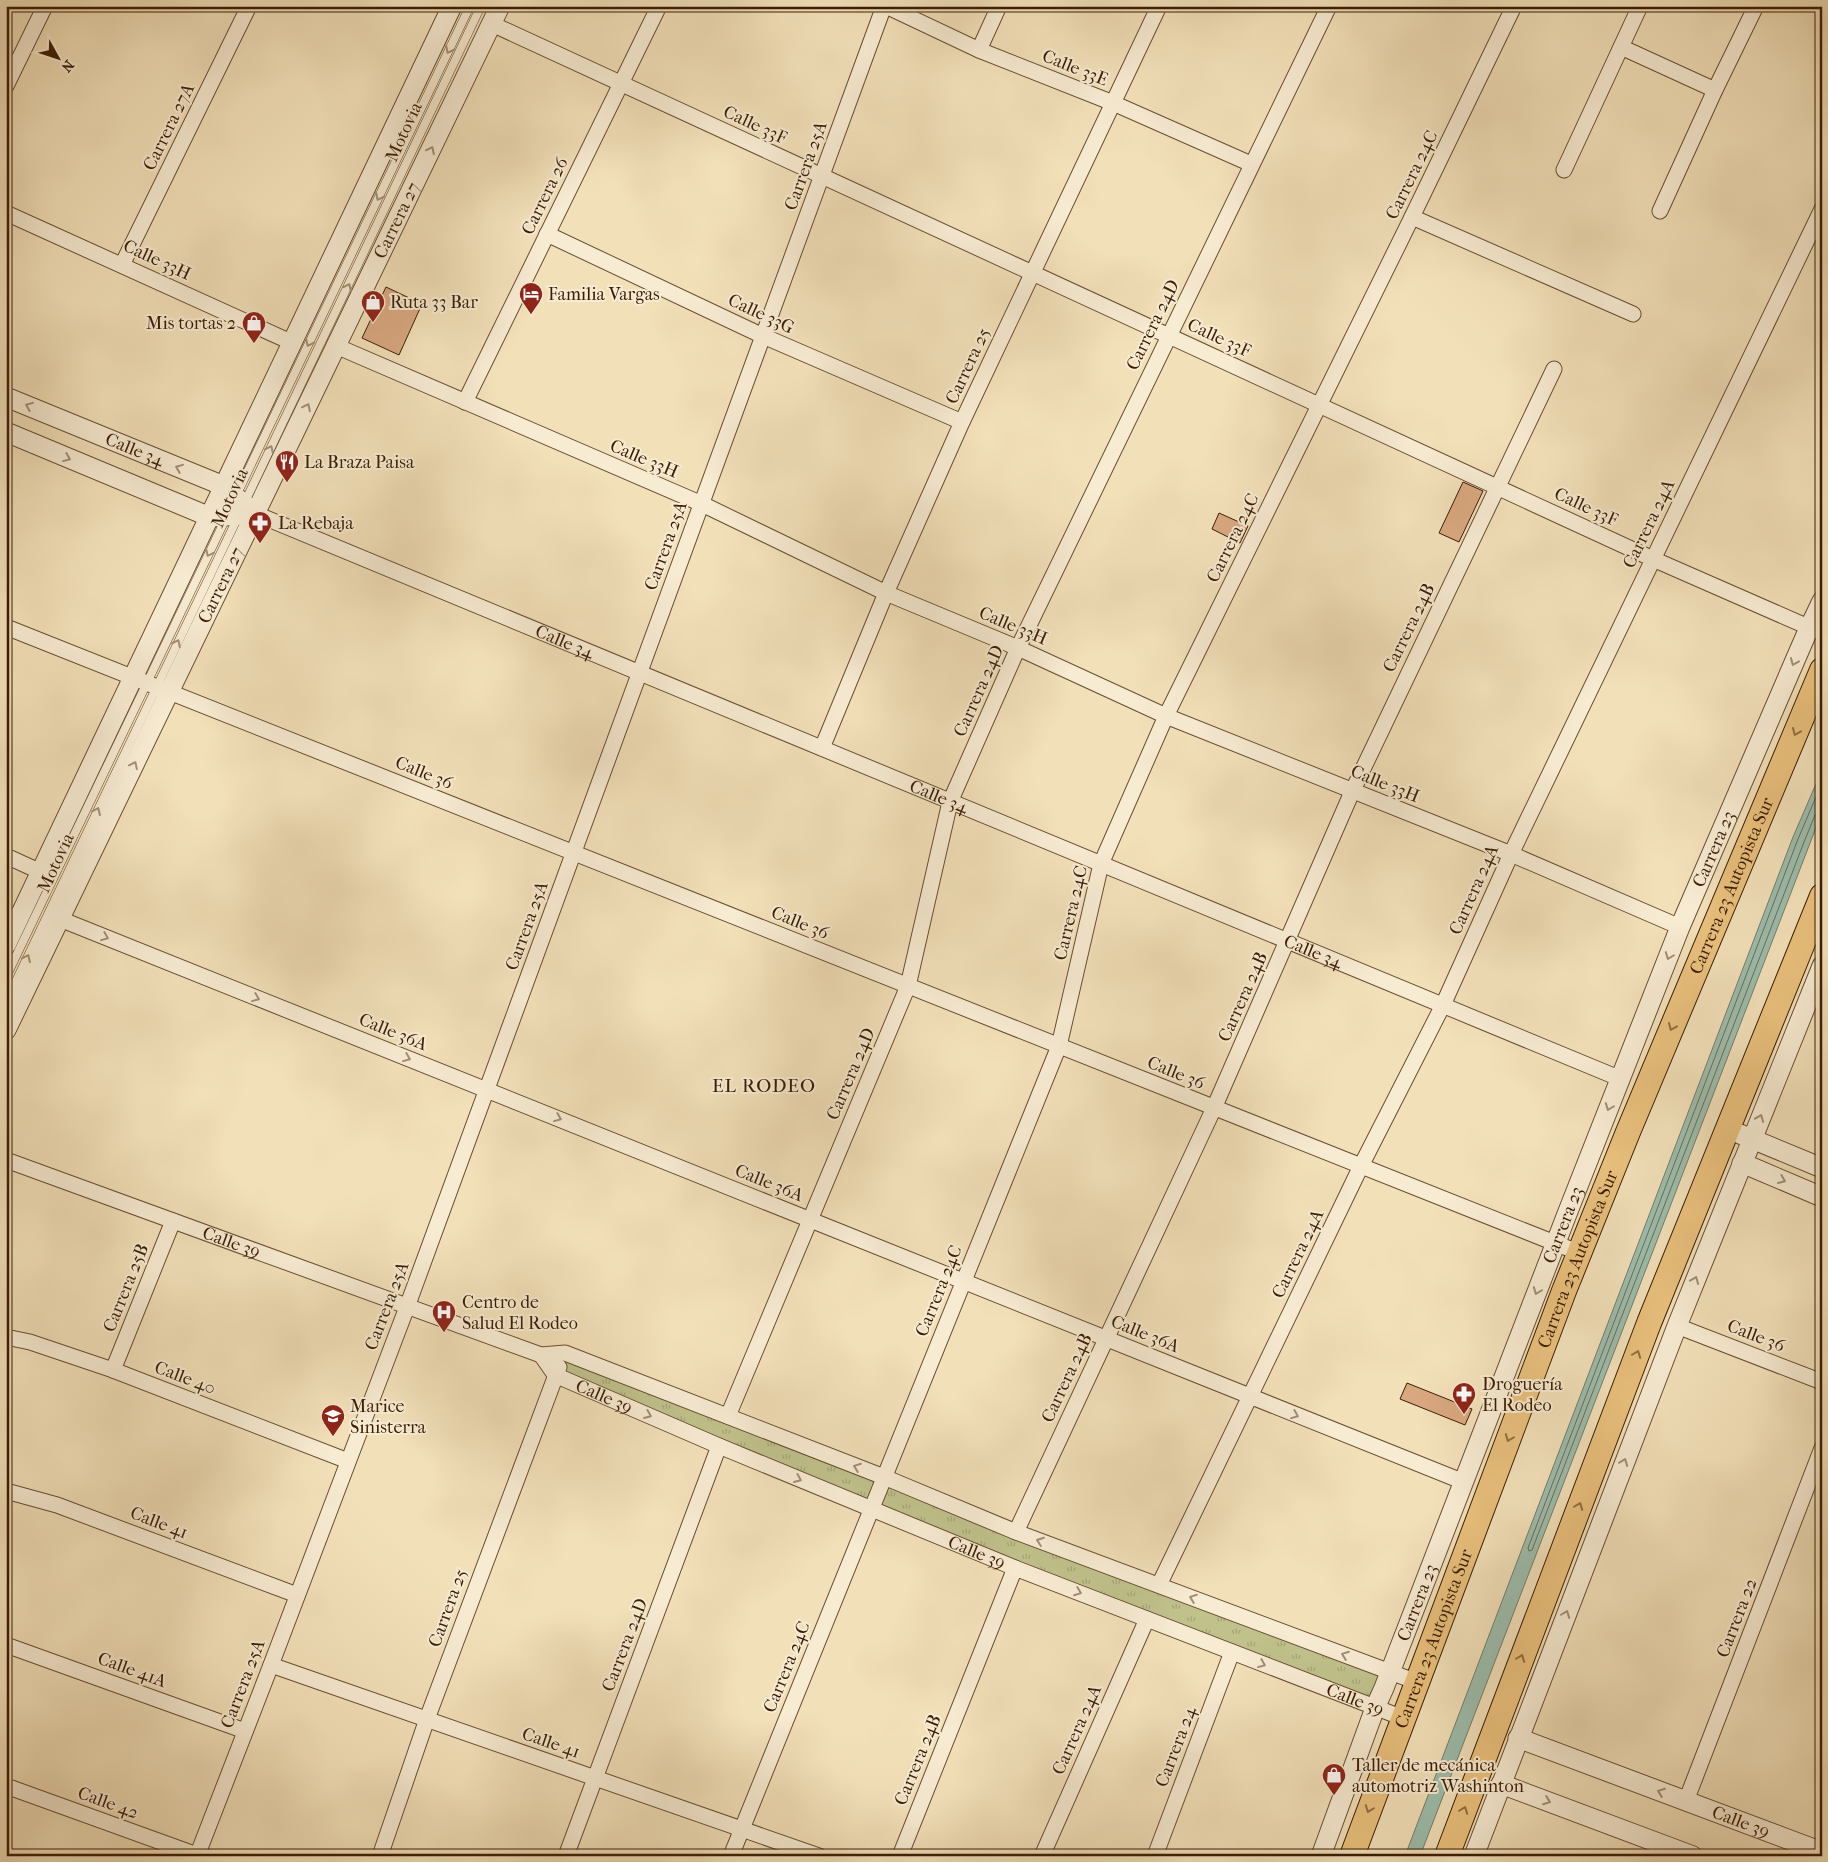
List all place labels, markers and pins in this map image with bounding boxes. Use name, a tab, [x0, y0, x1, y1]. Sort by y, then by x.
hotel icon: Familia Vargas	[518, 281, 544, 315]
place label: Familia Vargas	[548, 284, 660, 305]
shop icon: Ruta 33 Bar	[360, 289, 386, 323]
place label: Ruta 33 Bar	[390, 292, 478, 313]
shop icon: Mis tortas 2	[241, 310, 267, 344]
place label: Mis tortas 2	[146, 313, 236, 334]
restaurant icon: La Braza Paisa	[274, 449, 300, 483]
place label: La Braza Paisa	[304, 452, 415, 473]
pharmacy icon: La Rebaja	[247, 510, 273, 544]
place label: La Rebaja	[278, 513, 354, 534]
place label: Centro de Salud El Rodeo	[462, 1292, 578, 1334]
hospital icon: Centro de Salud El Rodeo	[431, 1299, 457, 1333]
place label: Droguería El Rodeo	[1482, 1374, 1563, 1416]
pharmacy icon: Droguería El Rodeo	[1451, 1381, 1477, 1415]
place label: Marice Sinisterra	[350, 1396, 427, 1438]
school or university icon: Marice Sinisterra	[320, 1403, 346, 1437]
place label: Taller de mecánica automotriz Washinton	[1352, 1755, 1525, 1797]
shop icon: Taller de mecánica automotriz Washinton	[1321, 1762, 1347, 1796]

